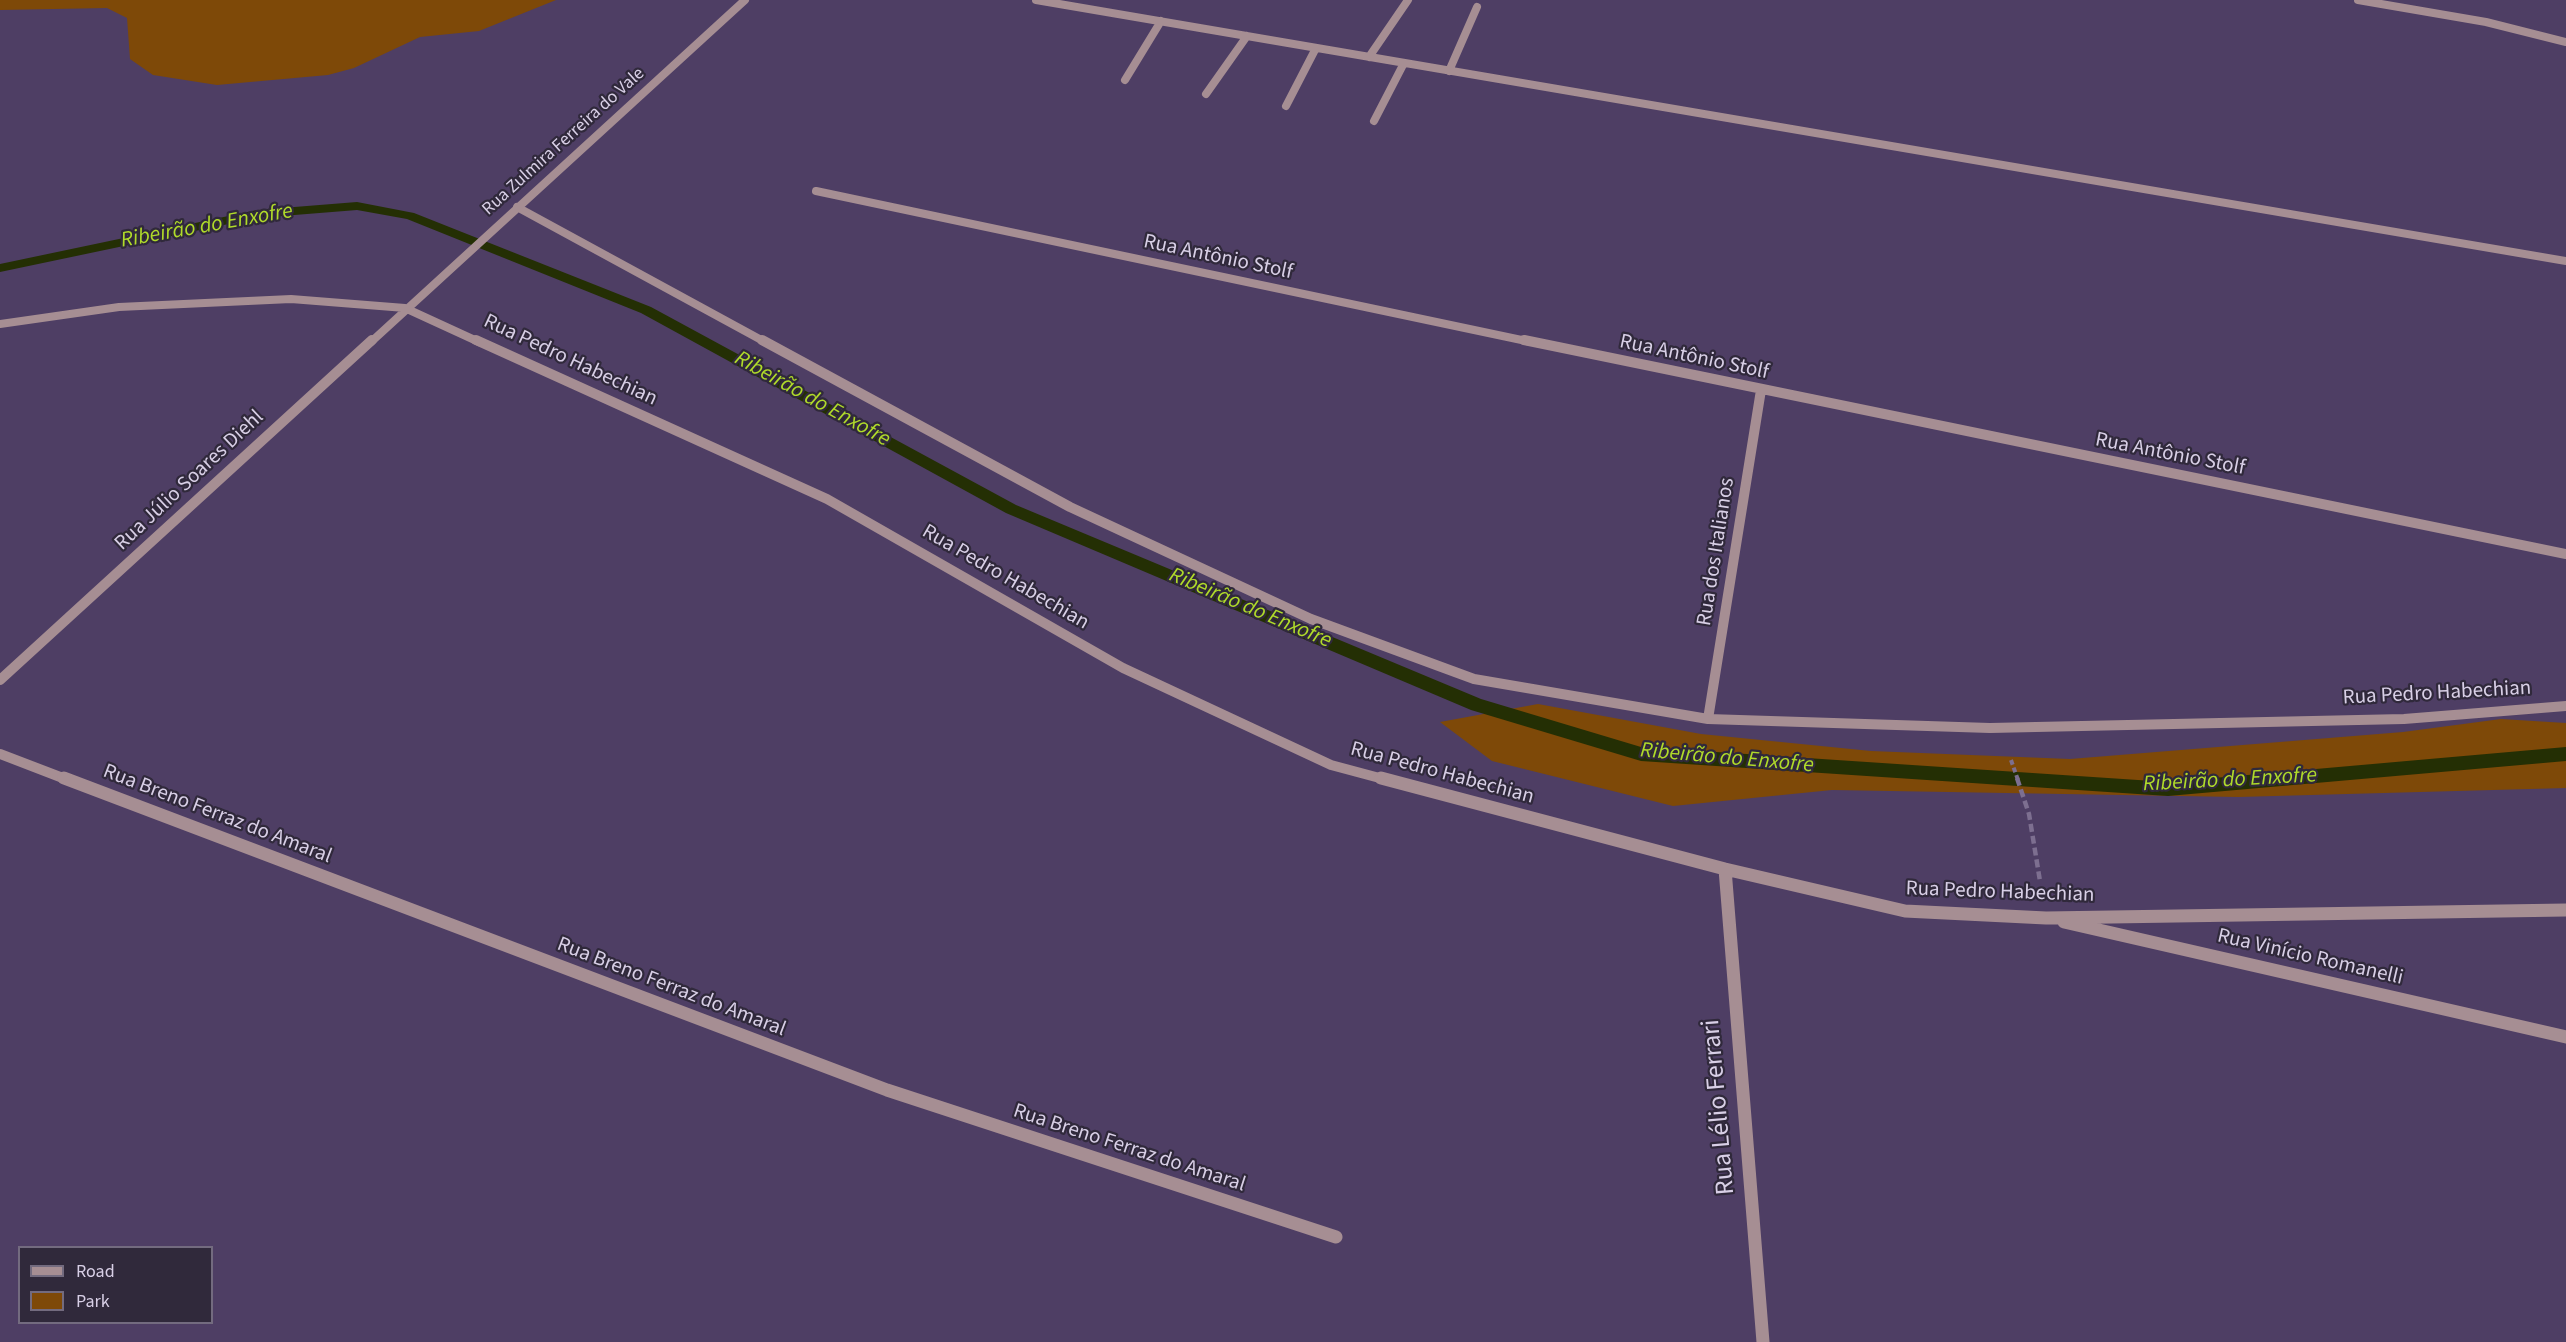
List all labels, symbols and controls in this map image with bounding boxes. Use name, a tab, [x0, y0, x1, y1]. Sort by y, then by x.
street label: Rua Zulmira Ferreira do Vale	[478, 63, 650, 221]
water label: Ribeirão do Enxofre	[119, 199, 295, 255]
street label: Rua Antônio Stolf	[1141, 230, 1295, 286]
street label: Rua Pedro Habechian	[479, 310, 661, 412]
street label: Rua Antônio Stolf	[1617, 330, 1771, 386]
water label: Ribeirão do Enxofre	[729, 346, 895, 454]
street label: Rua Júlio Soares Diehl	[110, 405, 270, 557]
street label: Rua Antônio Stolf	[2093, 428, 2247, 482]
street label: Rua dos Italianos	[1693, 476, 1741, 628]
street label: Rua Pedro Habechian	[917, 520, 1093, 636]
water label: Ribeirão do Enxofre	[1165, 563, 1335, 655]
street label: Rua Pedro Habechian	[2342, 676, 2532, 712]
street label: Rua Pedro Habechian	[1348, 737, 1536, 811]
water label: Ribeirão do Enxofre	[1639, 738, 1815, 780]
street label: Rua Breno Ferraz do Amaral	[99, 760, 335, 870]
water label: Ribeirão do Enxofre	[2142, 763, 2318, 799]
street label: Rua Pedro Habechian	[1905, 877, 2095, 909]
street label: Rua Vinício Romanelli	[2215, 924, 2405, 992]
street label: Rua Breno Ferraz do Amaral	[553, 933, 789, 1043]
street label: Rua Lélio Ferrari	[1697, 1018, 1743, 1196]
street label: Rua Breno Ferraz do Amaral	[1010, 1100, 1248, 1198]
legend	[18, 1246, 213, 1324]
text: Road	[76, 1259, 115, 1284]
text: Park	[76, 1289, 110, 1314]

